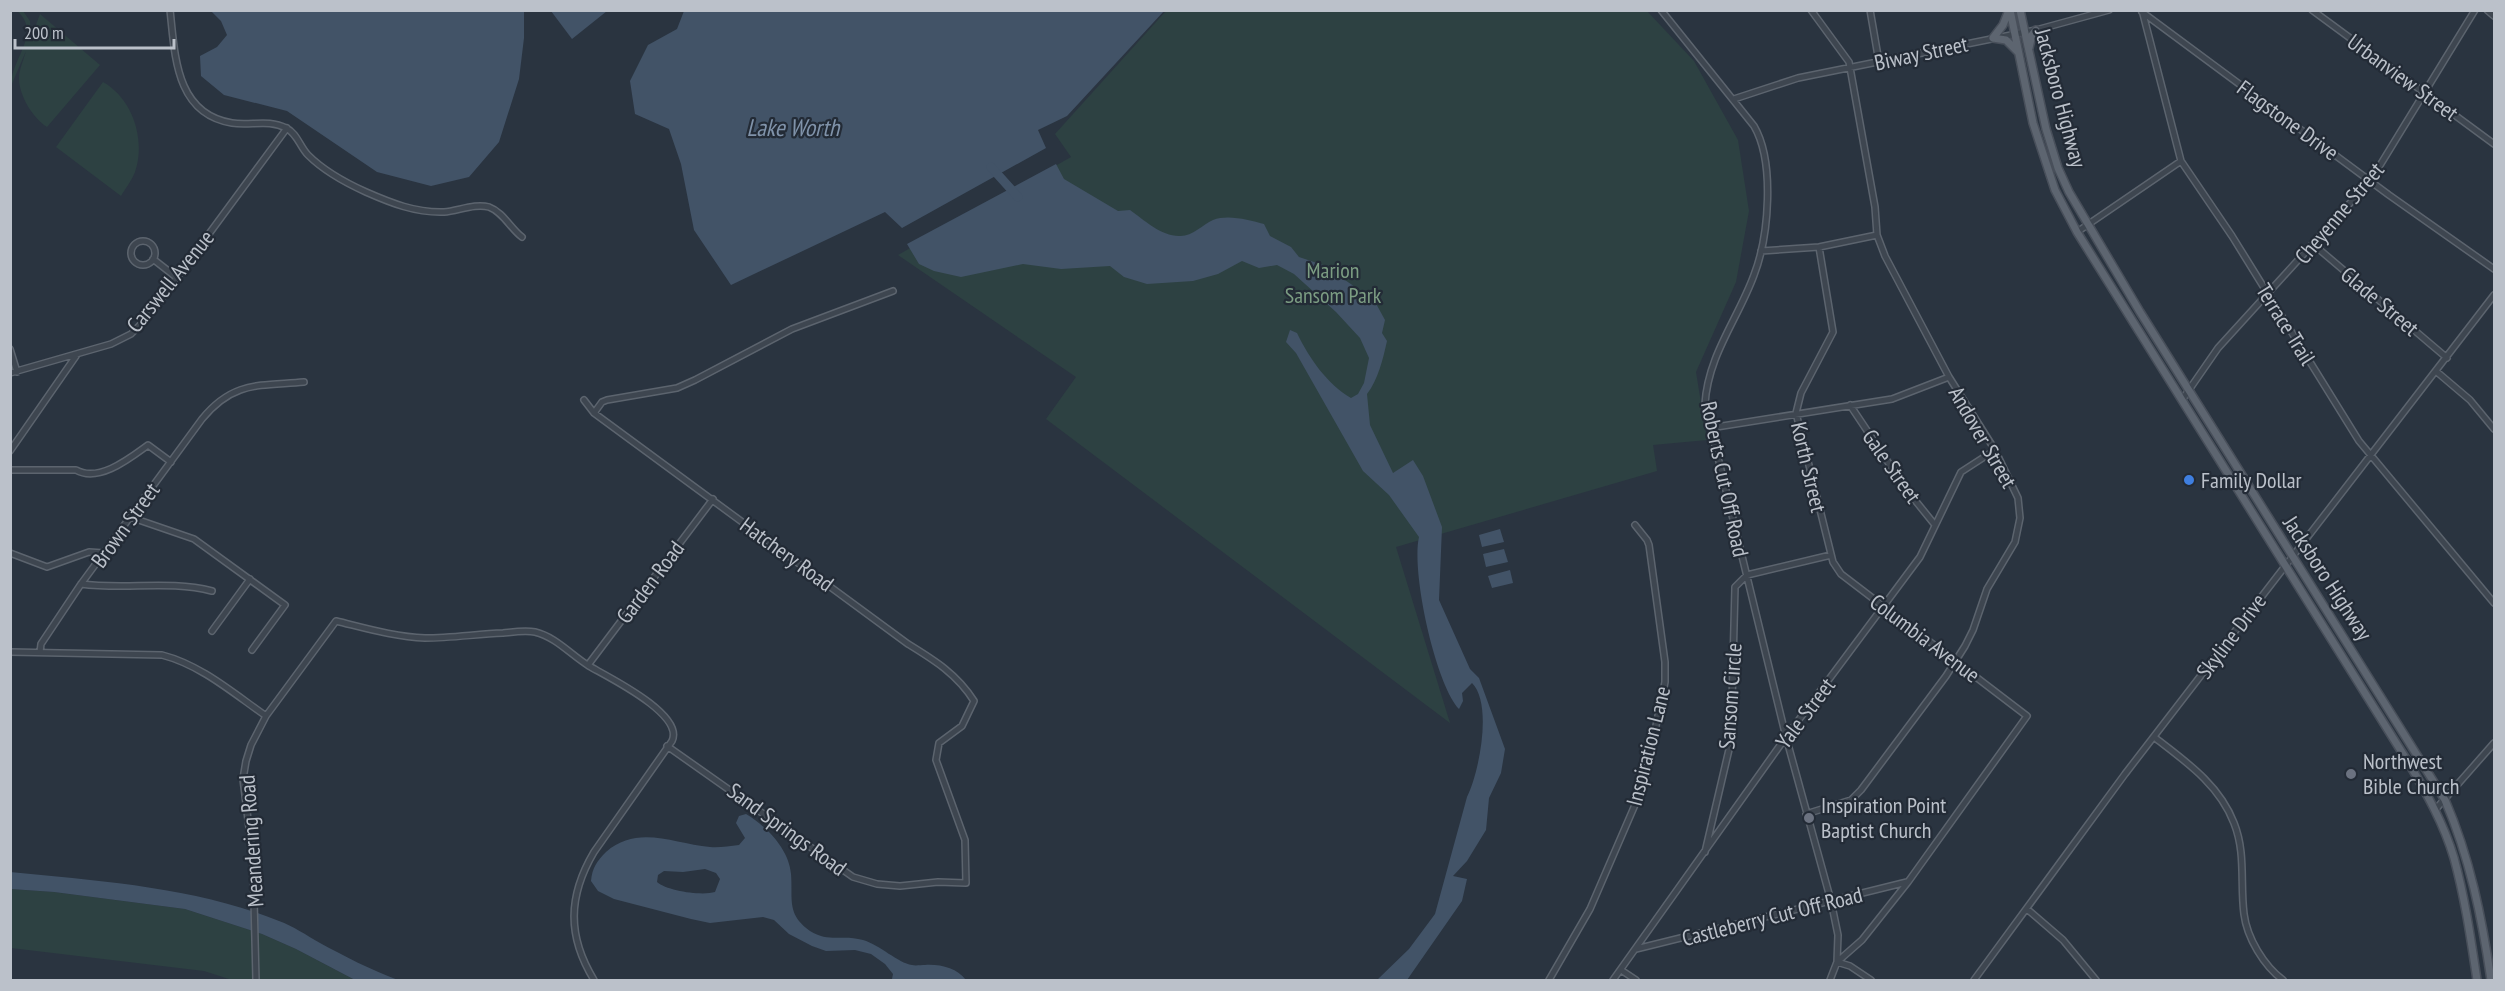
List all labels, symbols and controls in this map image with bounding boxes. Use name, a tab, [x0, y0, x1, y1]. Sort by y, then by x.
scale bar	[15, 12, 174, 50]
text: 200 m	[24, 21, 64, 44]
street label: Jacksboro Highway	[2029, 24, 2093, 171]
street label: Urbanview Street	[2342, 27, 2464, 127]
street label: Biway Street	[1872, 29, 1970, 77]
street label: Flagstone Drive	[2232, 74, 2344, 166]
water label: Lake Worth	[747, 112, 841, 143]
street label: Cheyenne Street	[2288, 156, 2390, 270]
street label: Carswell Avenue	[120, 224, 220, 338]
park label: Marion Sansom Park	[1285, 256, 1382, 309]
street label: Glade Street	[2335, 260, 2425, 342]
street label: Terrace Trail	[2250, 278, 2322, 371]
street label: Andover Street	[1943, 381, 2023, 493]
street label: Roberts Cut Off Road	[1695, 399, 1755, 559]
street label: Korth Street	[1785, 419, 1833, 515]
street label: Gale Street	[1856, 424, 1928, 508]
place label: Family Dollar	[2201, 466, 2302, 494]
marker: Family Dollar	[2182, 473, 2196, 487]
street label: Brown Street	[85, 477, 165, 573]
street label: Jacksboro Highway	[2277, 510, 2379, 646]
street label: Hatchery Road	[735, 511, 839, 597]
street label: Garden Road	[610, 535, 690, 629]
street label: Columbia Avenue	[1864, 587, 1986, 689]
street label: Skyline Drive	[2190, 588, 2272, 684]
street label: Sansom Circle	[1712, 642, 1748, 750]
street label: Yale Street	[1769, 672, 1841, 754]
street label: Inspiration Lane	[1620, 683, 1676, 809]
place label: Northwest Bible Church	[2363, 747, 2459, 800]
marker: Northwest Bible Church	[2344, 767, 2358, 781]
street label: Meandering Road	[232, 774, 270, 908]
street label: Sand Springs Road	[722, 776, 852, 882]
place label: Inspiration Point Baptist Church	[1821, 791, 1946, 844]
marker: Inspiration Point Baptist Church	[1802, 811, 1816, 825]
street label: Castleberry Cut Off Road	[1679, 880, 1865, 952]

